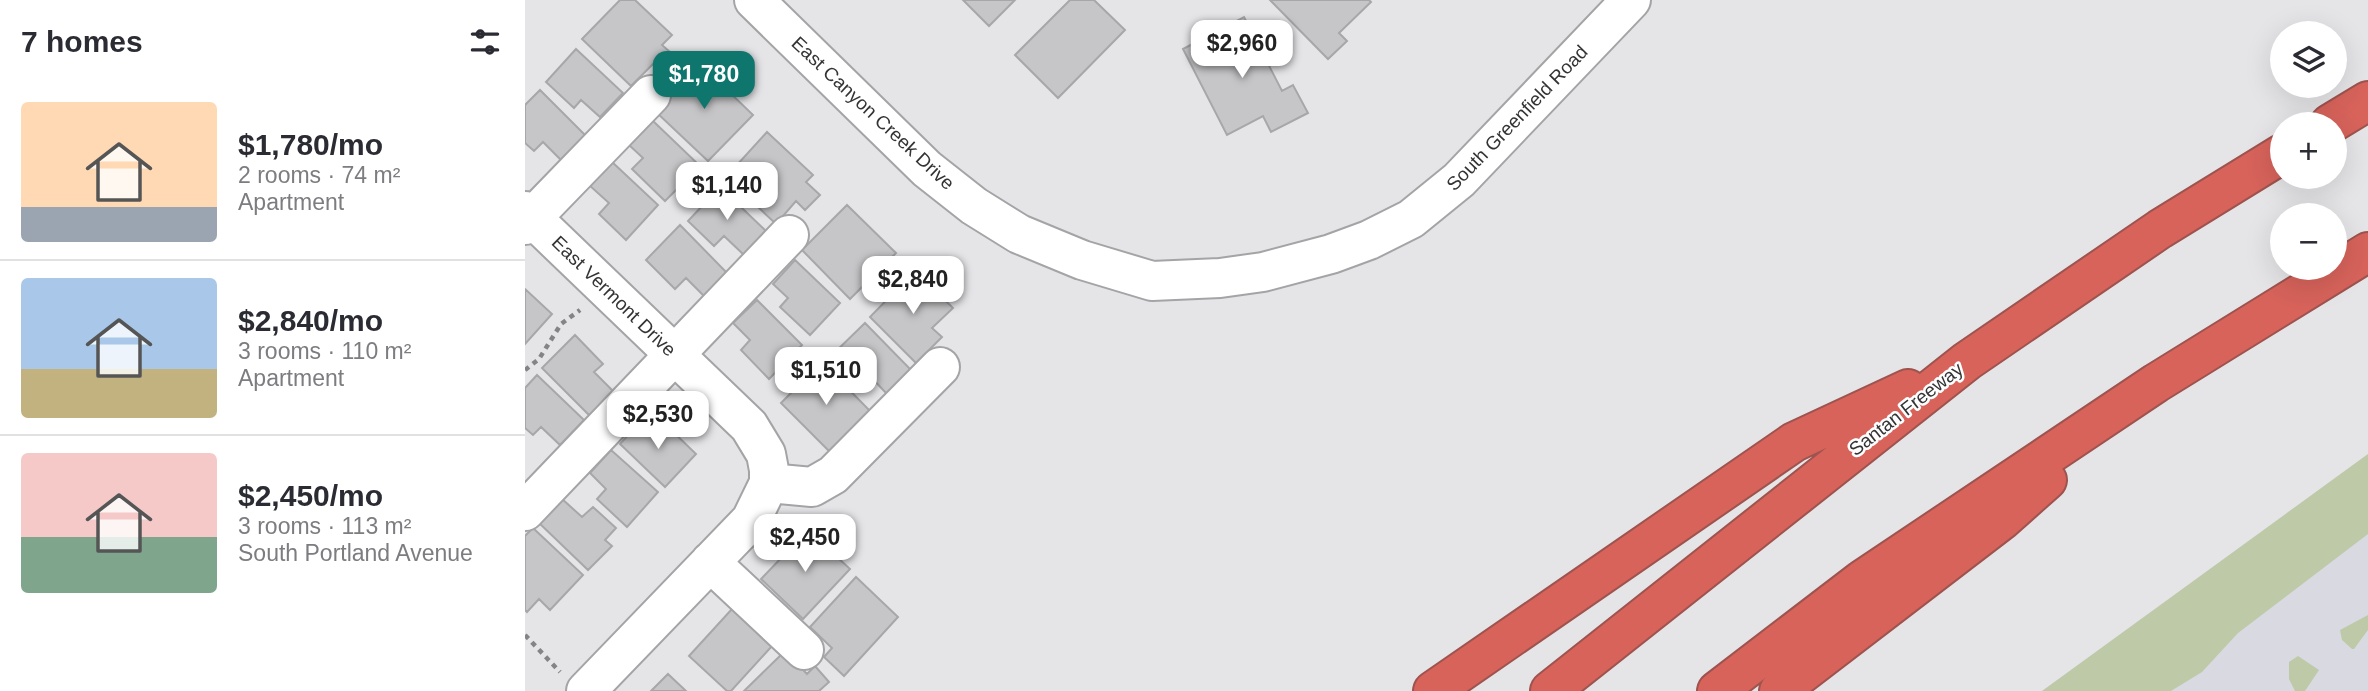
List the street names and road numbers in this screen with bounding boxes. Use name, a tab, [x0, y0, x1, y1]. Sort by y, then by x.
street label: East Canyon Creek Drive	[787, 32, 959, 194]
street label: South Greenfield Road	[1442, 41, 1592, 195]
street label: East Vermont Drive	[548, 232, 680, 360]
street label: Santan Freeway	[1845, 358, 1967, 460]

